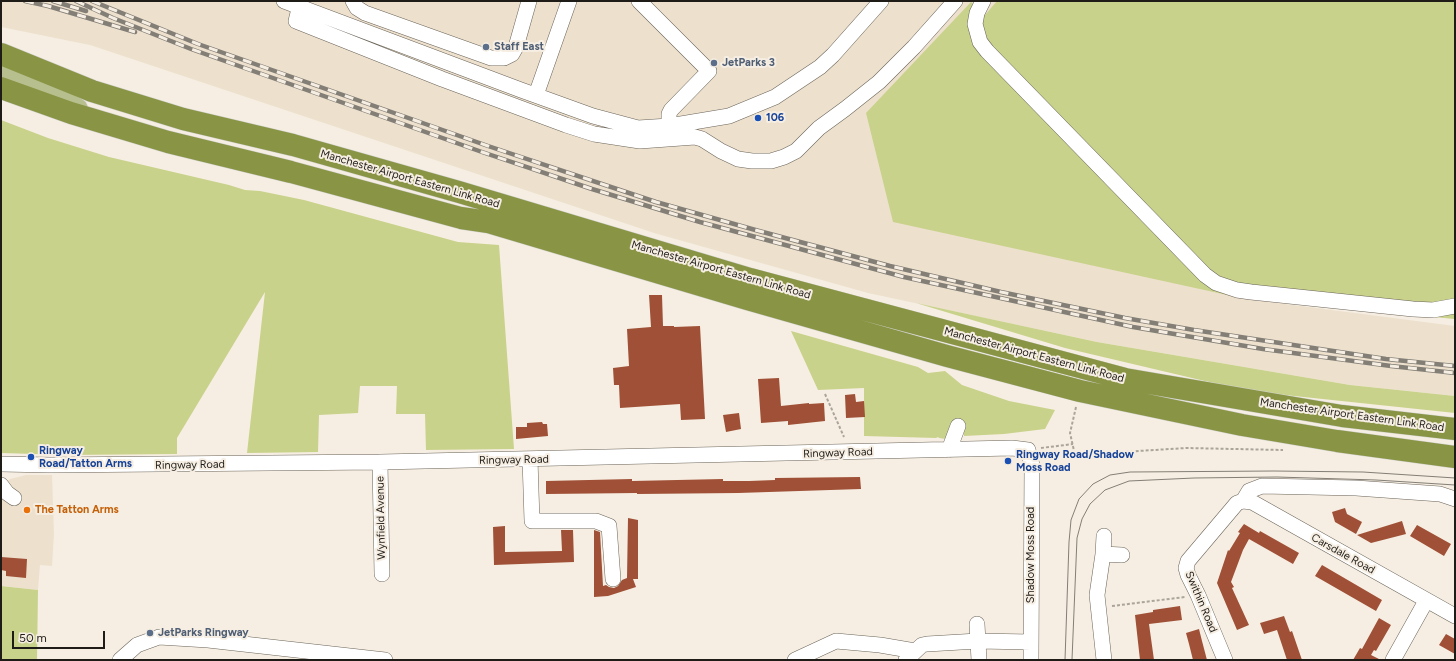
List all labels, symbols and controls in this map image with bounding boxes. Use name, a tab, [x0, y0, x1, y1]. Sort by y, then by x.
place label: Staff East	[494, 40, 544, 54]
marker: Staff East	[481, 42, 491, 52]
place label: JetParks 3	[722, 56, 775, 70]
marker: JetParks 3	[709, 58, 719, 68]
place label: 106	[766, 111, 784, 125]
marker: 106	[753, 113, 763, 123]
street label: Manchester Airport Eastern Link Road	[319, 147, 501, 211]
street label: Manchester Airport Eastern Link Road	[630, 238, 812, 302]
street label: Manchester Airport Eastern Link Road	[943, 325, 1125, 385]
street label: Manchester Airport Eastern Link Road	[1259, 396, 1445, 434]
place label: Ringway Road/Tatton Arms	[39, 444, 132, 470]
street label: Ringway Road	[803, 445, 873, 461]
place label: Ringway Road/Shadow Moss Road	[1016, 448, 1134, 474]
marker: Ringway Road/Tatton Arms	[26, 452, 36, 462]
street label: Ringway Road	[479, 453, 549, 467]
marker: Ringway Road/Shadow Moss Road	[1003, 456, 1013, 466]
street label: Ringway Road	[155, 458, 225, 472]
street label: Wynfield Avenue	[374, 476, 388, 560]
place label: The Tatton Arms	[35, 503, 119, 517]
marker: The Tatton Arms	[22, 505, 32, 515]
street label: Shadow Moss Road	[1024, 507, 1038, 603]
street label: Carsdale Road	[1309, 531, 1377, 577]
street label: Swithin Road	[1182, 570, 1220, 634]
scale bar	[14, 623, 107, 649]
place label: JetParks Ringway	[158, 626, 249, 640]
marker: JetParks Ringway	[145, 628, 155, 638]
text: 50 m	[19, 631, 47, 645]

